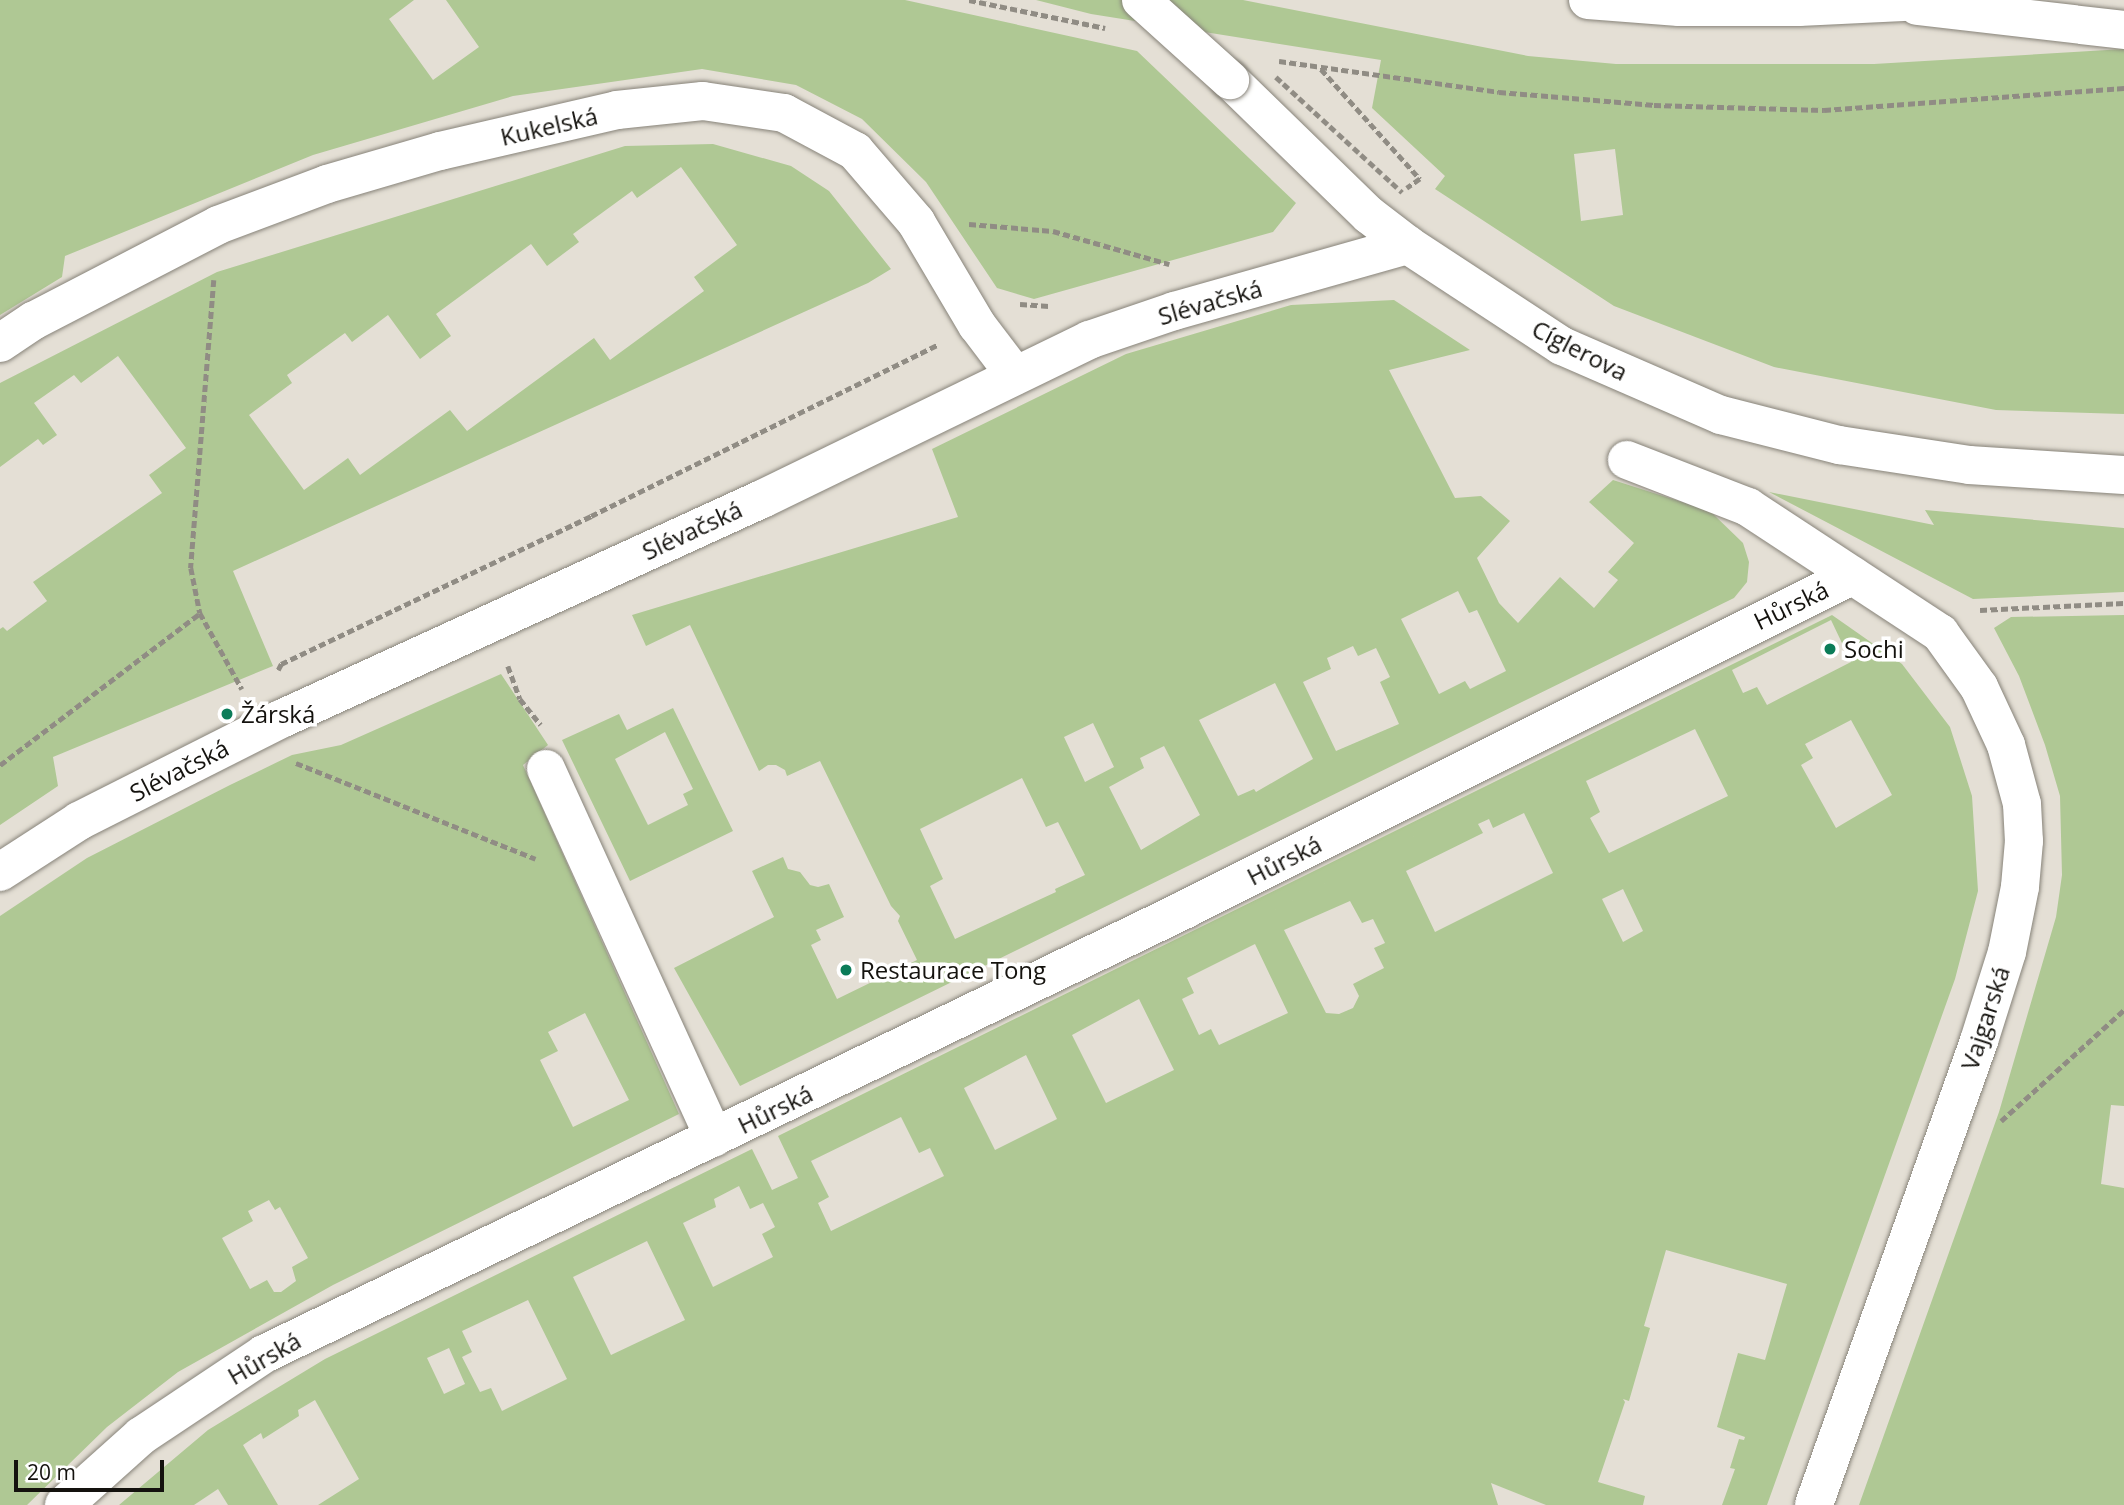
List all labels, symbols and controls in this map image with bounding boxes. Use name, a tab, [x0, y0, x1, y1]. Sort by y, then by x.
street label: Kukelská	[498, 101, 600, 151]
street label: Slévačská	[1155, 273, 1265, 331]
street label: Cíglerova	[1527, 314, 1633, 386]
street label: Slévačská	[637, 494, 747, 566]
street label: Hůrská	[1749, 575, 1833, 635]
place label: Sochi	[1844, 635, 1904, 663]
marker: Sochi	[1822, 641, 1838, 657]
place label: Žárská	[241, 700, 315, 728]
marker: Žárská	[219, 706, 235, 722]
street label: Slévačská	[125, 733, 233, 807]
street label: Hůrská	[1242, 829, 1326, 891]
place label: Restaurace Tong	[860, 956, 1046, 984]
marker: Restaurace Tong	[838, 962, 854, 978]
street label: Vajgarská	[1955, 963, 2015, 1073]
street label: Hůrská	[733, 1079, 817, 1139]
street label: Hůrská	[222, 1326, 306, 1390]
scale bar	[18, 1446, 168, 1490]
text: 20 m	[27, 1458, 76, 1486]

